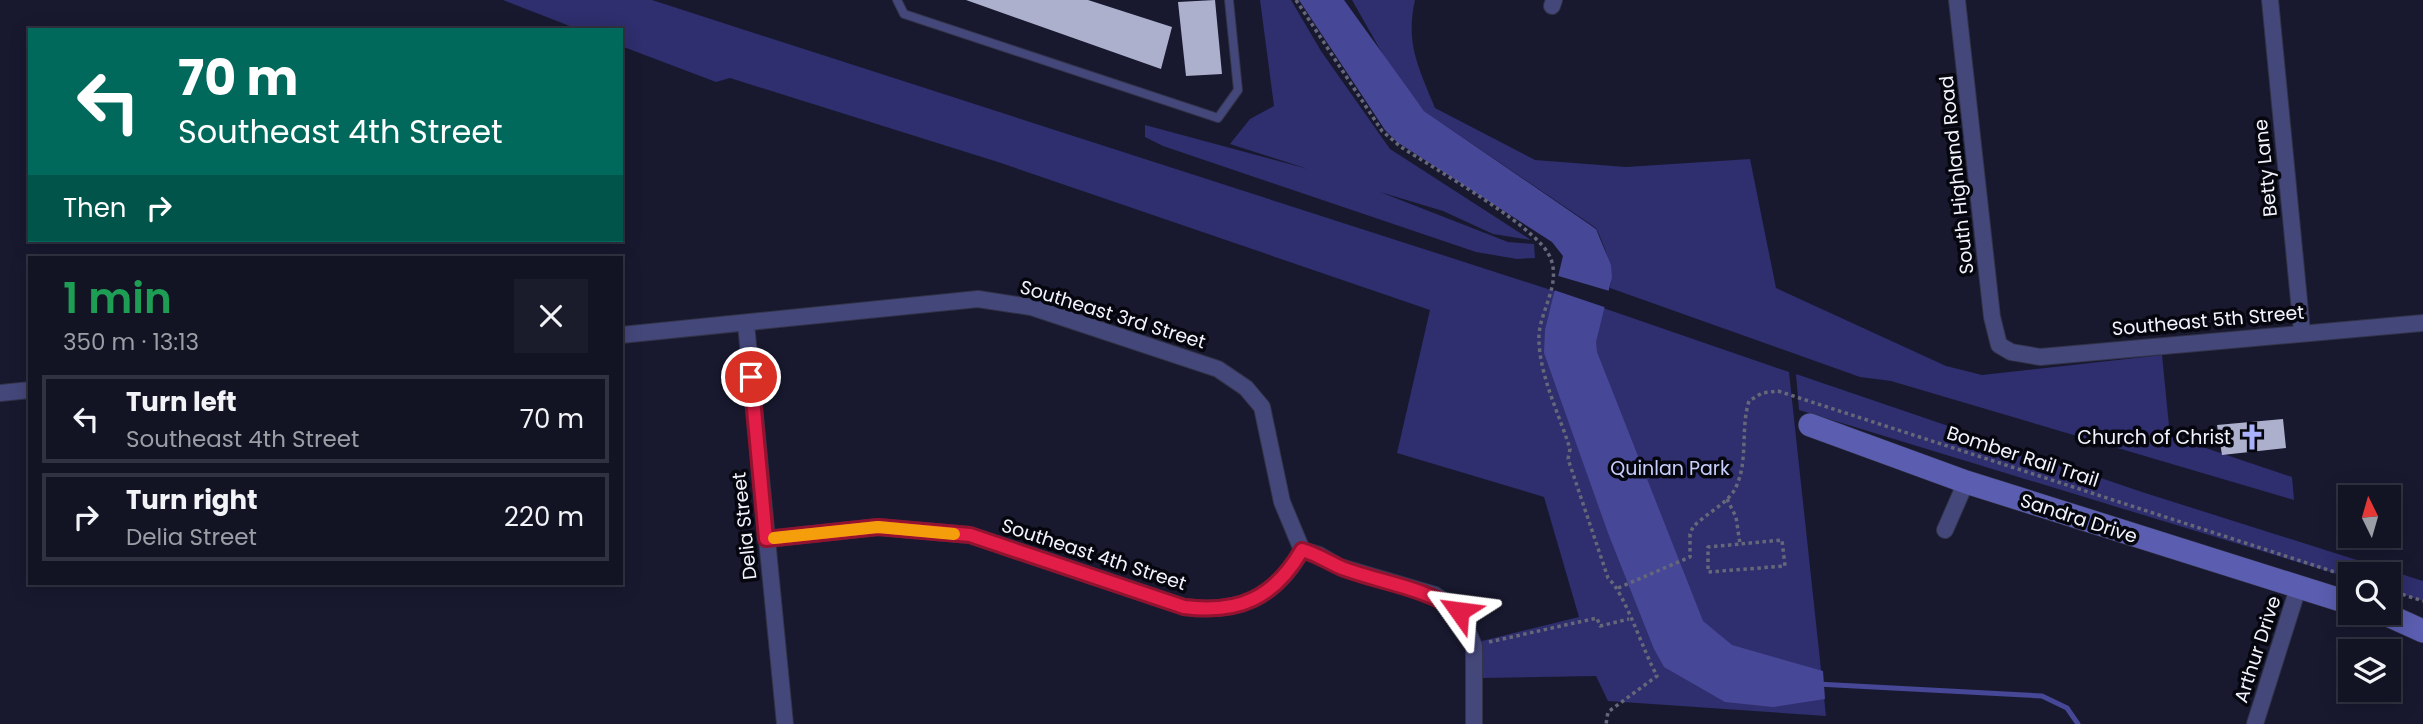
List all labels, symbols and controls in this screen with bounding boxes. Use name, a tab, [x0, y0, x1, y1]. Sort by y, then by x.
text: 70 m	[178, 44, 298, 112]
icon: left	[63, 56, 154, 147]
street label: South Highland Road	[1933, 74, 1980, 276]
text: Southeast 4th Street	[178, 109, 503, 154]
street label: Betty Lane	[2247, 118, 2284, 218]
icon: right	[140, 189, 178, 227]
text: Then	[63, 190, 126, 226]
text: 1 min	[63, 269, 172, 328]
street label: Southeast 3rd Street	[1017, 273, 1209, 356]
button: close	[514, 279, 588, 353]
street label: Southeast 5th Street	[2111, 299, 2305, 342]
text: 350 m · 13:13	[63, 326, 199, 358]
pin	[721, 347, 781, 407]
icon: arrive	[732, 358, 770, 396]
text: Turn left	[126, 384, 237, 420]
icon: left	[67, 400, 105, 438]
text: 70 m	[520, 401, 584, 437]
street label: Bomber Rail Trail	[1943, 419, 2102, 494]
church icon: Church of Christ	[2237, 422, 2267, 452]
text: Southeast 4th Street	[126, 423, 359, 455]
place label: Church of Christ	[2077, 424, 2231, 451]
park label: Quinlan Park	[1610, 455, 1730, 482]
street label: Delia Street	[725, 471, 764, 581]
text: Turn right	[126, 482, 258, 518]
north arrow	[2338, 485, 2401, 548]
map controls	[2338, 485, 2401, 702]
street label: Sandra Drive	[2017, 487, 2141, 550]
icon: right	[67, 498, 105, 536]
text: 220 m	[504, 499, 584, 535]
street label: Southeast 4th Street	[998, 512, 1190, 597]
text: Delia Street	[126, 521, 257, 553]
button: search	[2338, 562, 2401, 625]
position arrow	[1422, 574, 1496, 648]
street label: Arthur Drive	[2227, 592, 2287, 706]
button: layers	[2338, 639, 2401, 702]

